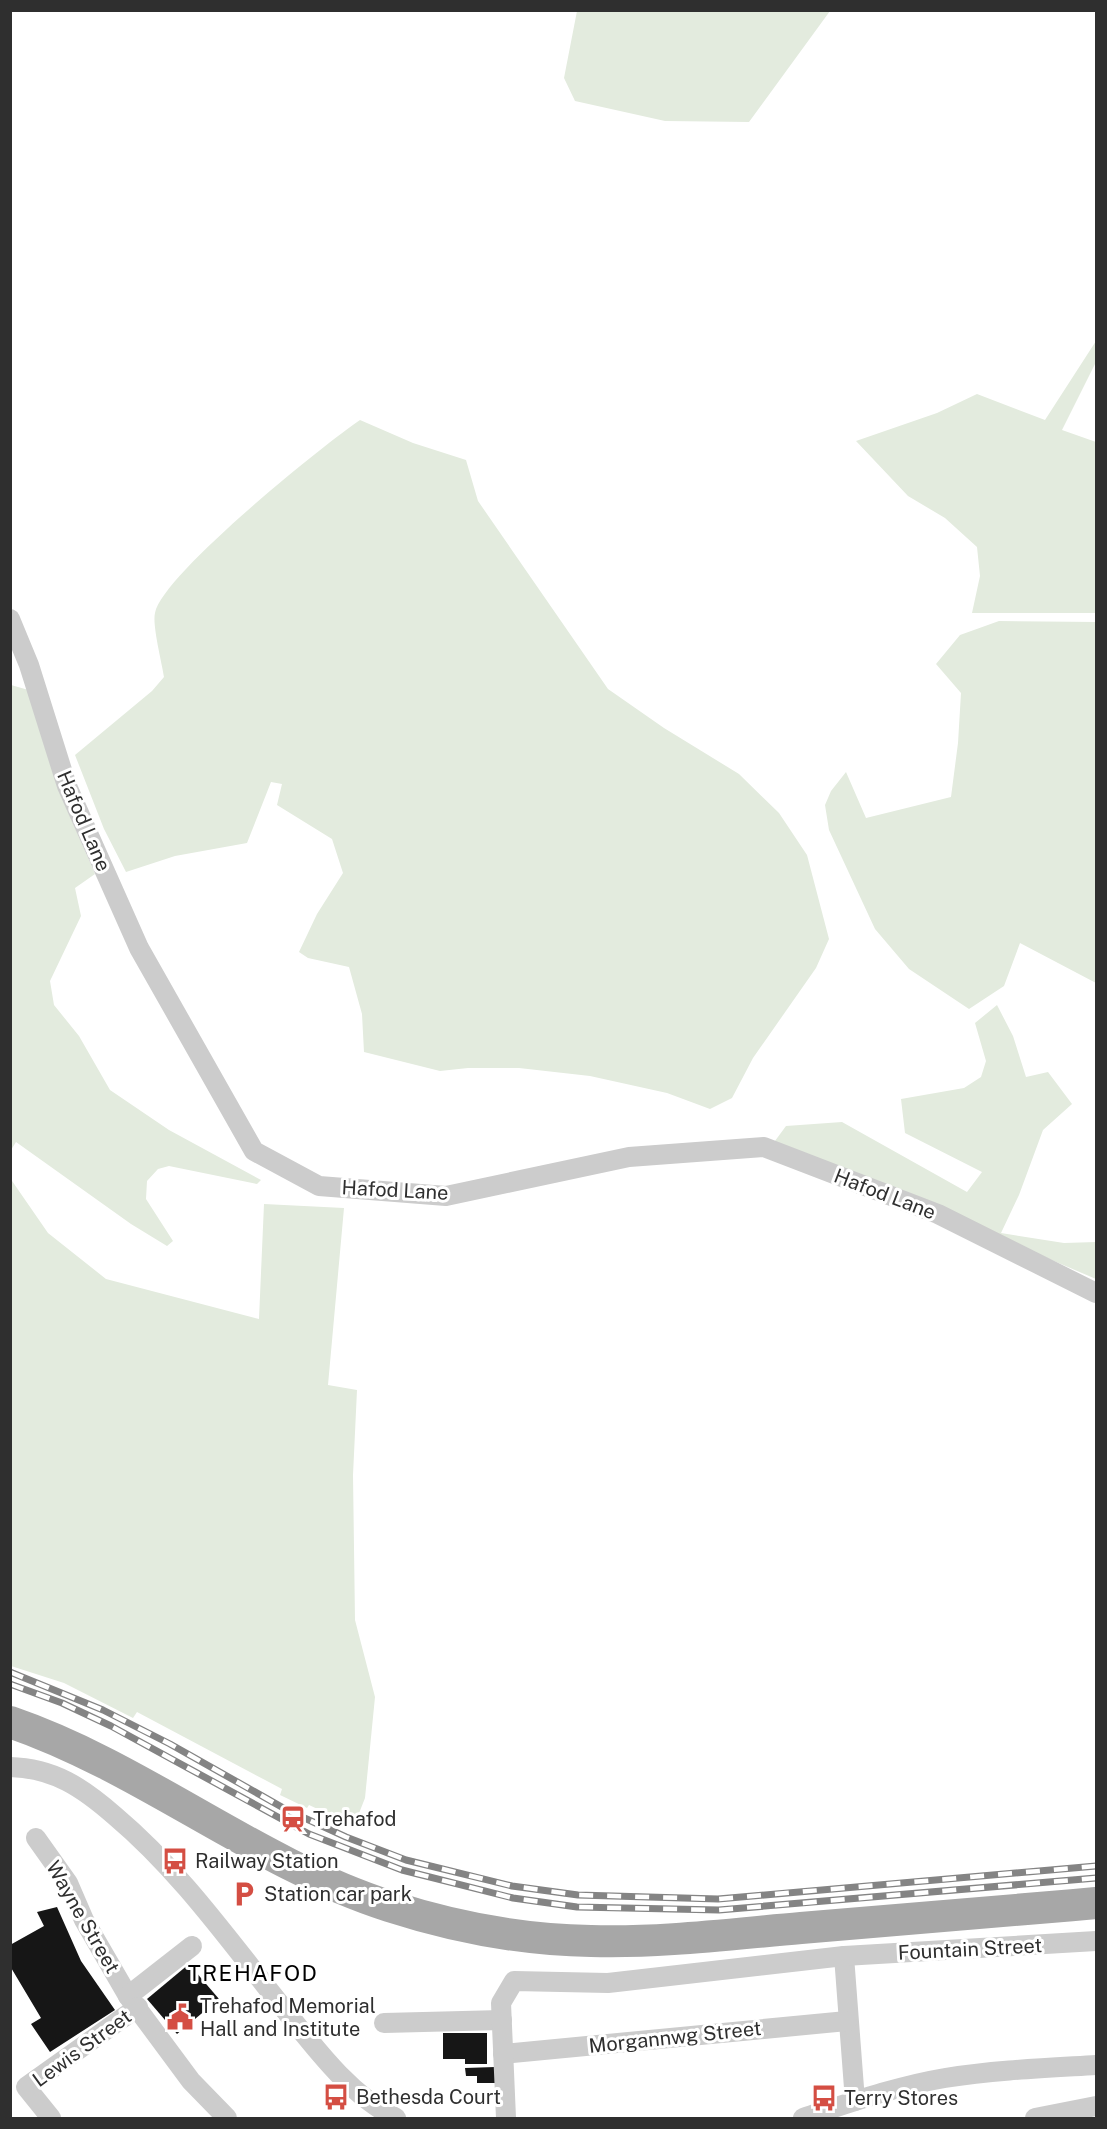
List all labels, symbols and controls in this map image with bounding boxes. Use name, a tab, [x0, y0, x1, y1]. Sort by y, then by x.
street label: Hafod Lane	[52, 767, 116, 875]
street label: Hafod Lane	[831, 1164, 939, 1224]
street label: Hafod Lane	[341, 1175, 449, 1205]
station icon: Trehafod	[278, 1804, 308, 1834]
place label: Trehafod	[313, 1807, 396, 1831]
bus stop icon: Railway Station	[160, 1846, 190, 1876]
place label: Railway Station	[195, 1849, 339, 1873]
street label: Wayne Street	[41, 1857, 125, 1977]
parking icon: Station car park	[229, 1879, 259, 1909]
place label: Station car park	[264, 1882, 412, 1906]
street label: Fountain Street	[897, 1933, 1043, 1965]
district label: TREHAFOD	[188, 1960, 318, 1986]
place label: Trehafod Memorial Hall and Institute	[200, 1994, 376, 2041]
public building icon: Trehafod Memorial Hall and Institute	[165, 2002, 195, 2032]
street label: Lewis Street	[28, 2004, 136, 2092]
street label: Morgannwg Street	[588, 2016, 762, 2058]
bus stop icon: Bethesda Court	[321, 2082, 351, 2112]
bus stop icon: Terry Stores	[809, 2083, 839, 2113]
place label: Bethesda Court	[356, 2085, 501, 2109]
place label: Terry Stores	[844, 2086, 958, 2110]

